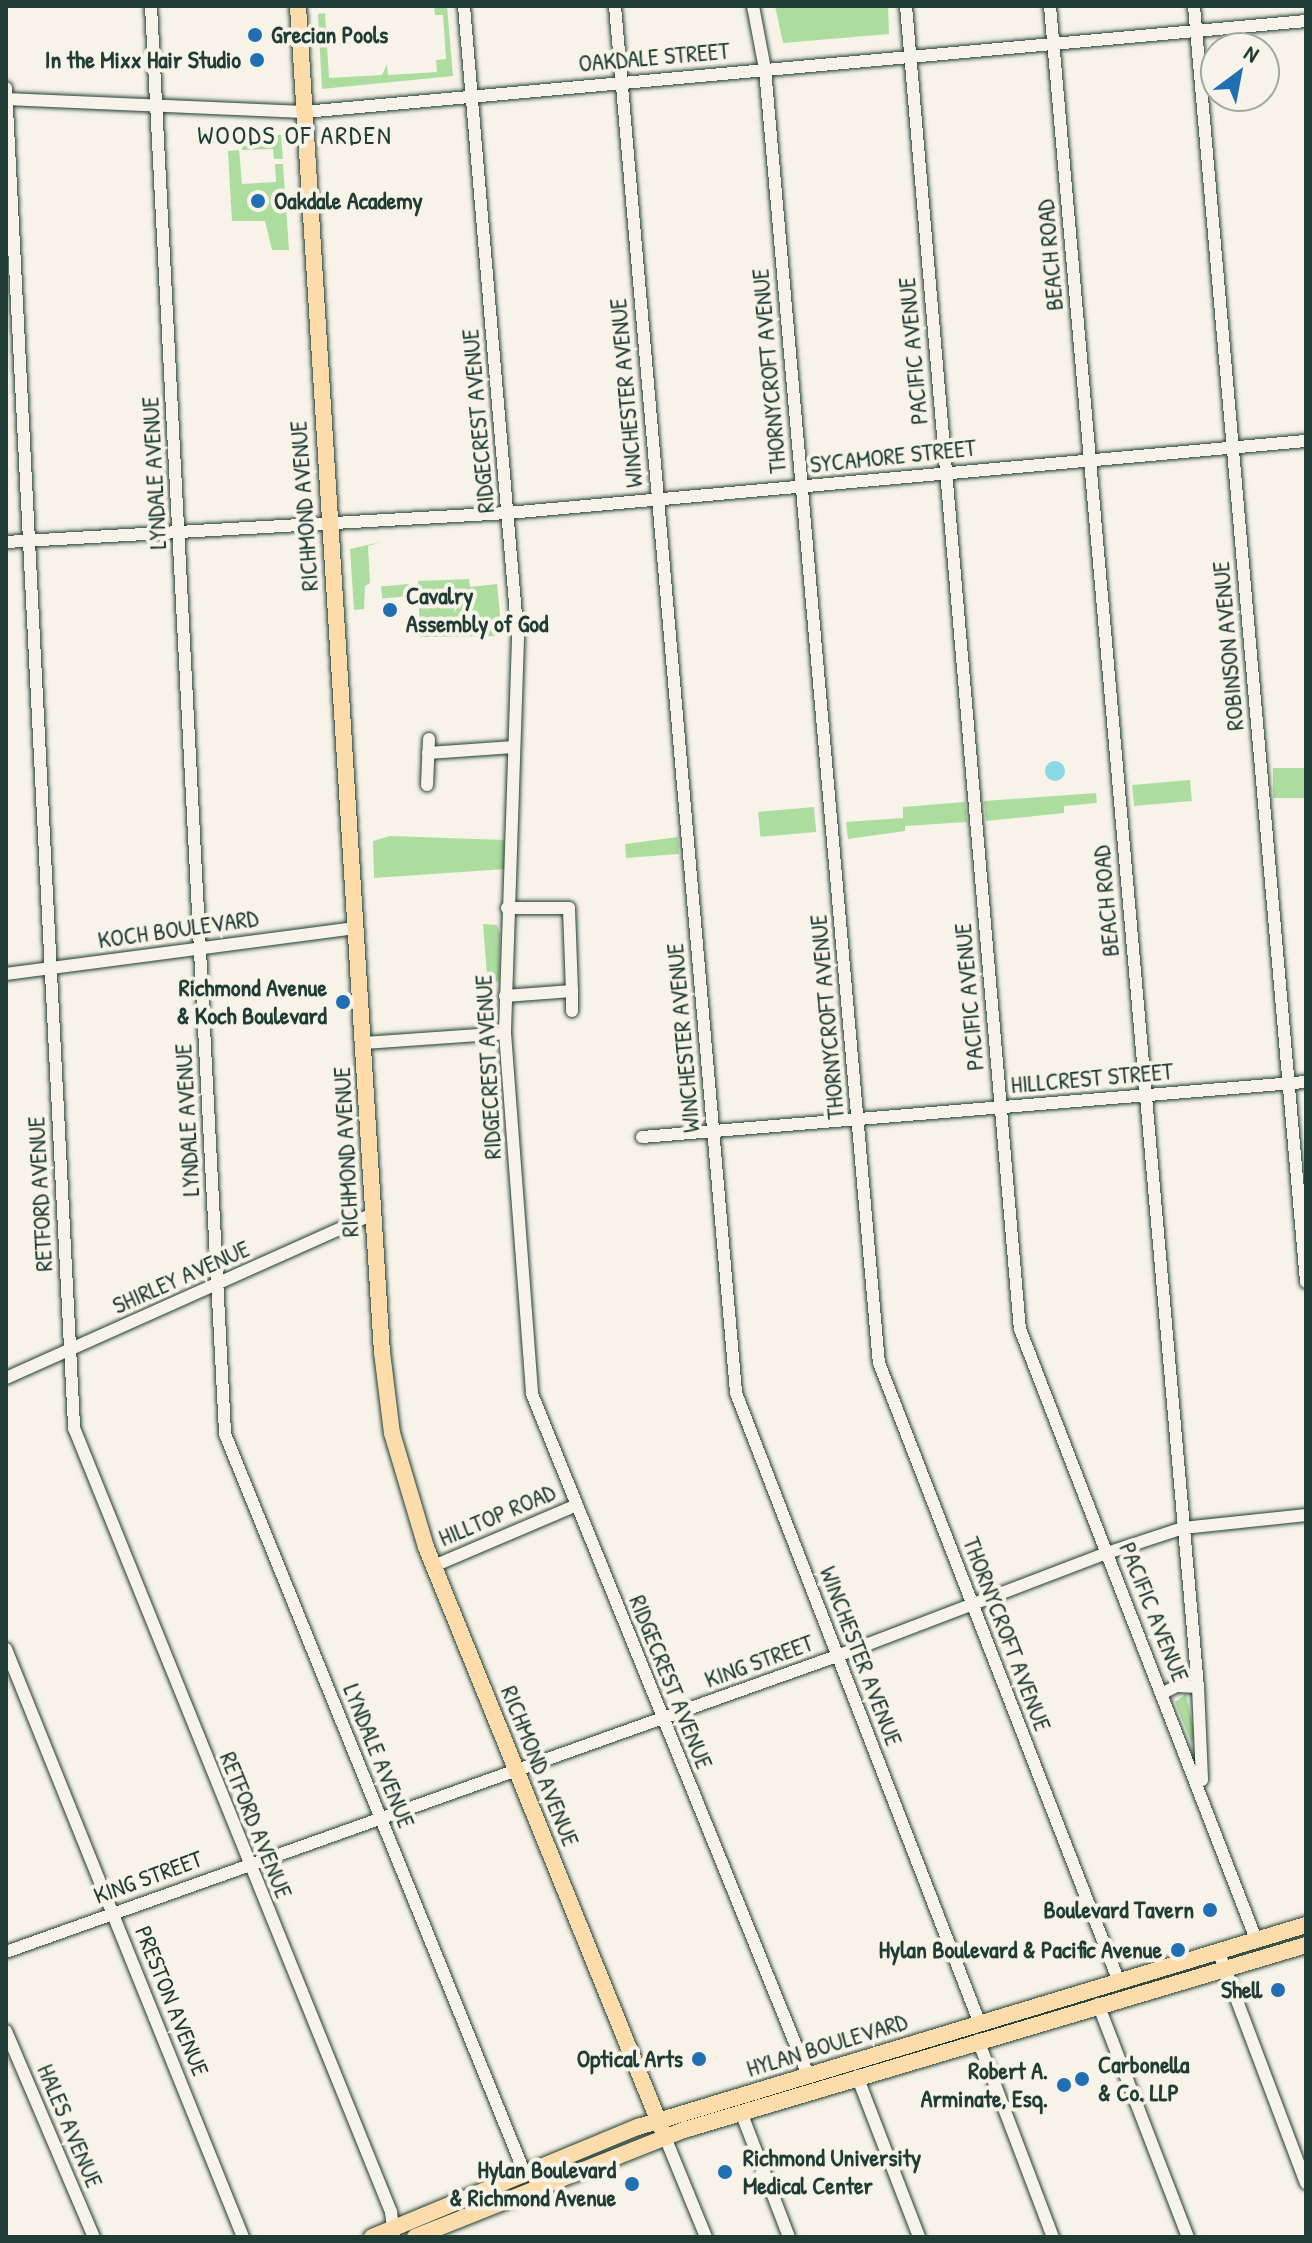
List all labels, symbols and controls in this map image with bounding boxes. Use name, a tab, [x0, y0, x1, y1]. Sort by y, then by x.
place label: Grecian Pools	[271, 21, 388, 49]
marker: Grecian Pools	[246, 26, 264, 44]
north arrow	[1200, 32, 1280, 112]
street label: OAKDALE STREET	[577, 36, 731, 78]
text: N	[1239, 38, 1265, 69]
place label: In the Mixx Hair Studio	[45, 46, 241, 74]
marker: In the Mixx Hair Studio	[248, 51, 266, 69]
district label: WOODS OF ARDEN	[197, 119, 393, 151]
place label: Oakdale Academy	[274, 187, 423, 215]
marker: Oakdale Academy	[249, 192, 267, 210]
street label: BEACH ROAD	[1031, 198, 1069, 312]
street label: THORNYCROFT AVENUE	[746, 267, 792, 475]
street label: PACIFIC AVENUE	[892, 276, 934, 426]
street label: WINCHESTER AVENUE	[603, 297, 649, 489]
street label: RIDGECREST AVENUE	[456, 328, 500, 514]
street label: LYNDALE AVENUE	[136, 396, 172, 550]
street label: RICHMOND AVENUE	[284, 420, 324, 592]
street label: SYCAMORE STREET	[809, 433, 977, 479]
street label: ROBINSON AVENUE	[1206, 560, 1250, 732]
place label: Cavalry Assembly of God	[406, 582, 548, 638]
marker: Cavalry Assembly of God	[381, 601, 399, 619]
street label: BEACH ROAD	[1087, 844, 1125, 958]
street label: KOCH BOULEVARD	[96, 903, 260, 955]
street label: THORNYCROFT AVENUE	[804, 913, 850, 1121]
street label: PACIFIC AVENUE	[948, 922, 990, 1072]
street label: WINCHESTER AVENUE	[660, 942, 706, 1134]
place label: Richmond Avenue & Koch Boulevard	[177, 974, 327, 1030]
street label: RIDGECREST AVENUE	[469, 974, 507, 1160]
marker: Richmond Avenue & Koch Boulevard	[334, 993, 352, 1011]
street label: LYNDALE AVENUE	[169, 1043, 205, 1197]
street label: HILLCREST STREET	[1010, 1057, 1174, 1099]
street label: RICHMOND AVENUE	[327, 1066, 365, 1238]
street label: RETFORD AVENUE	[22, 1116, 58, 1272]
street label: SHIRLEY AVENUE	[108, 1234, 254, 1320]
street label: HILLTOP ROAD	[434, 1478, 560, 1552]
street label: THORNYCROFT AVENUE	[957, 1533, 1057, 1735]
street label: PACIFIC AVENUE	[1113, 1538, 1195, 1686]
street label: WINCHESTER AVENUE	[814, 1562, 908, 1750]
street label: RIDGECREST AVENUE	[623, 1591, 719, 1773]
street label: KING STREET	[701, 1628, 817, 1694]
street label: LYNDALE AVENUE	[337, 1680, 421, 1832]
street label: RICHMOND AVENUE	[495, 1682, 585, 1850]
street label: RETFORD AVENUE	[214, 1748, 298, 1902]
street label: KING STREET	[90, 1844, 206, 1910]
place label: Boulevard Tavern	[1044, 1896, 1194, 1924]
marker: Boulevard Tavern	[1201, 1901, 1219, 1919]
street label: PRESTON AVENUE	[129, 1922, 215, 2080]
place label: Hylan Boulevard & Pacific Avenue	[879, 1936, 1162, 1964]
marker: Hylan Boulevard & Pacific Avenue	[1169, 1941, 1187, 1959]
place label: Shell	[1221, 1976, 1262, 2004]
marker: Shell	[1269, 1981, 1287, 1999]
street label: HYLAN BOULEVARD	[743, 2007, 911, 2083]
place label: Optical Arts	[577, 2045, 683, 2073]
marker: Optical Arts	[690, 2050, 708, 2068]
place label: Carbonella & Co. LLP	[1098, 2051, 1190, 2107]
place label: Robert A. Arminate, Esq.	[921, 2057, 1048, 2113]
street label: HALES AVENUE	[31, 2060, 109, 2192]
marker: Carbonella & Co. LLP	[1073, 2070, 1091, 2088]
marker: Robert A. Arminate, Esq.	[1055, 2076, 1073, 2094]
place label: Richmond University Medical Center	[743, 2144, 921, 2200]
place label: Hylan Boulevard & Richmond Avenue	[450, 2156, 616, 2212]
marker: Richmond University Medical Center	[714, 2161, 736, 2183]
marker: Hylan Boulevard & Richmond Avenue	[623, 2175, 641, 2193]

